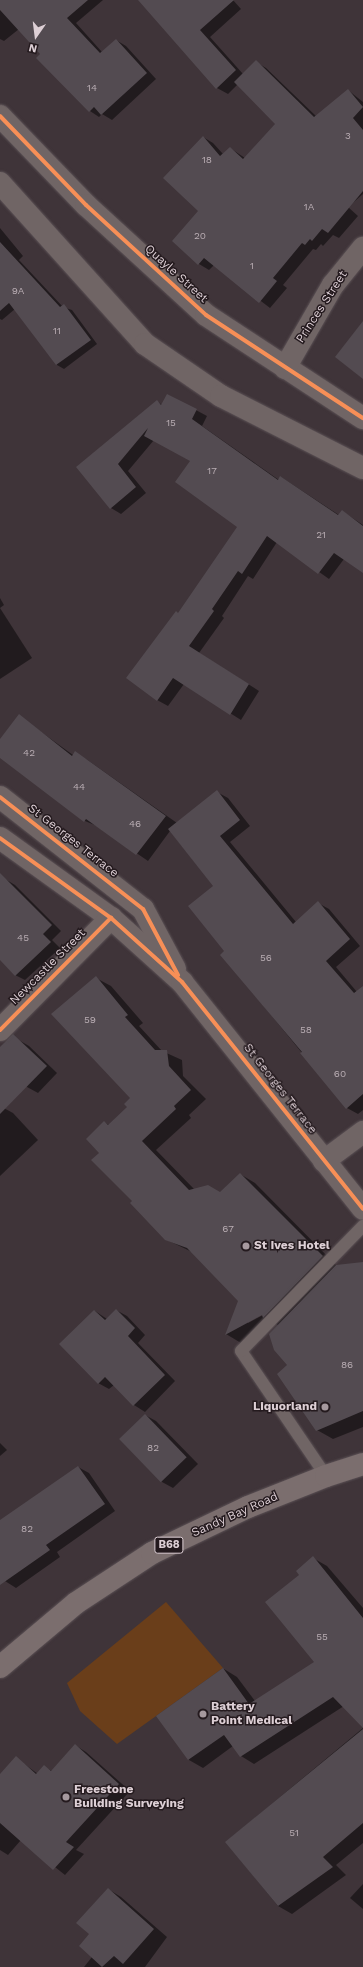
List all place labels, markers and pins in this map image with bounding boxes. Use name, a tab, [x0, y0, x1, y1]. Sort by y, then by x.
place label: St Ives Hotel	[254, 1239, 330, 1253]
marker: St Ives Hotel	[241, 1241, 251, 1251]
place label: Liquorland	[253, 1400, 317, 1414]
marker: Liquorland	[320, 1402, 330, 1412]
place label: Battery Point Medical	[211, 1700, 292, 1728]
marker: Battery Point Medical	[198, 1709, 208, 1719]
place label: Freestone Building Surveying	[74, 1783, 184, 1811]
marker: Freestone Building Surveying	[61, 1792, 71, 1802]

